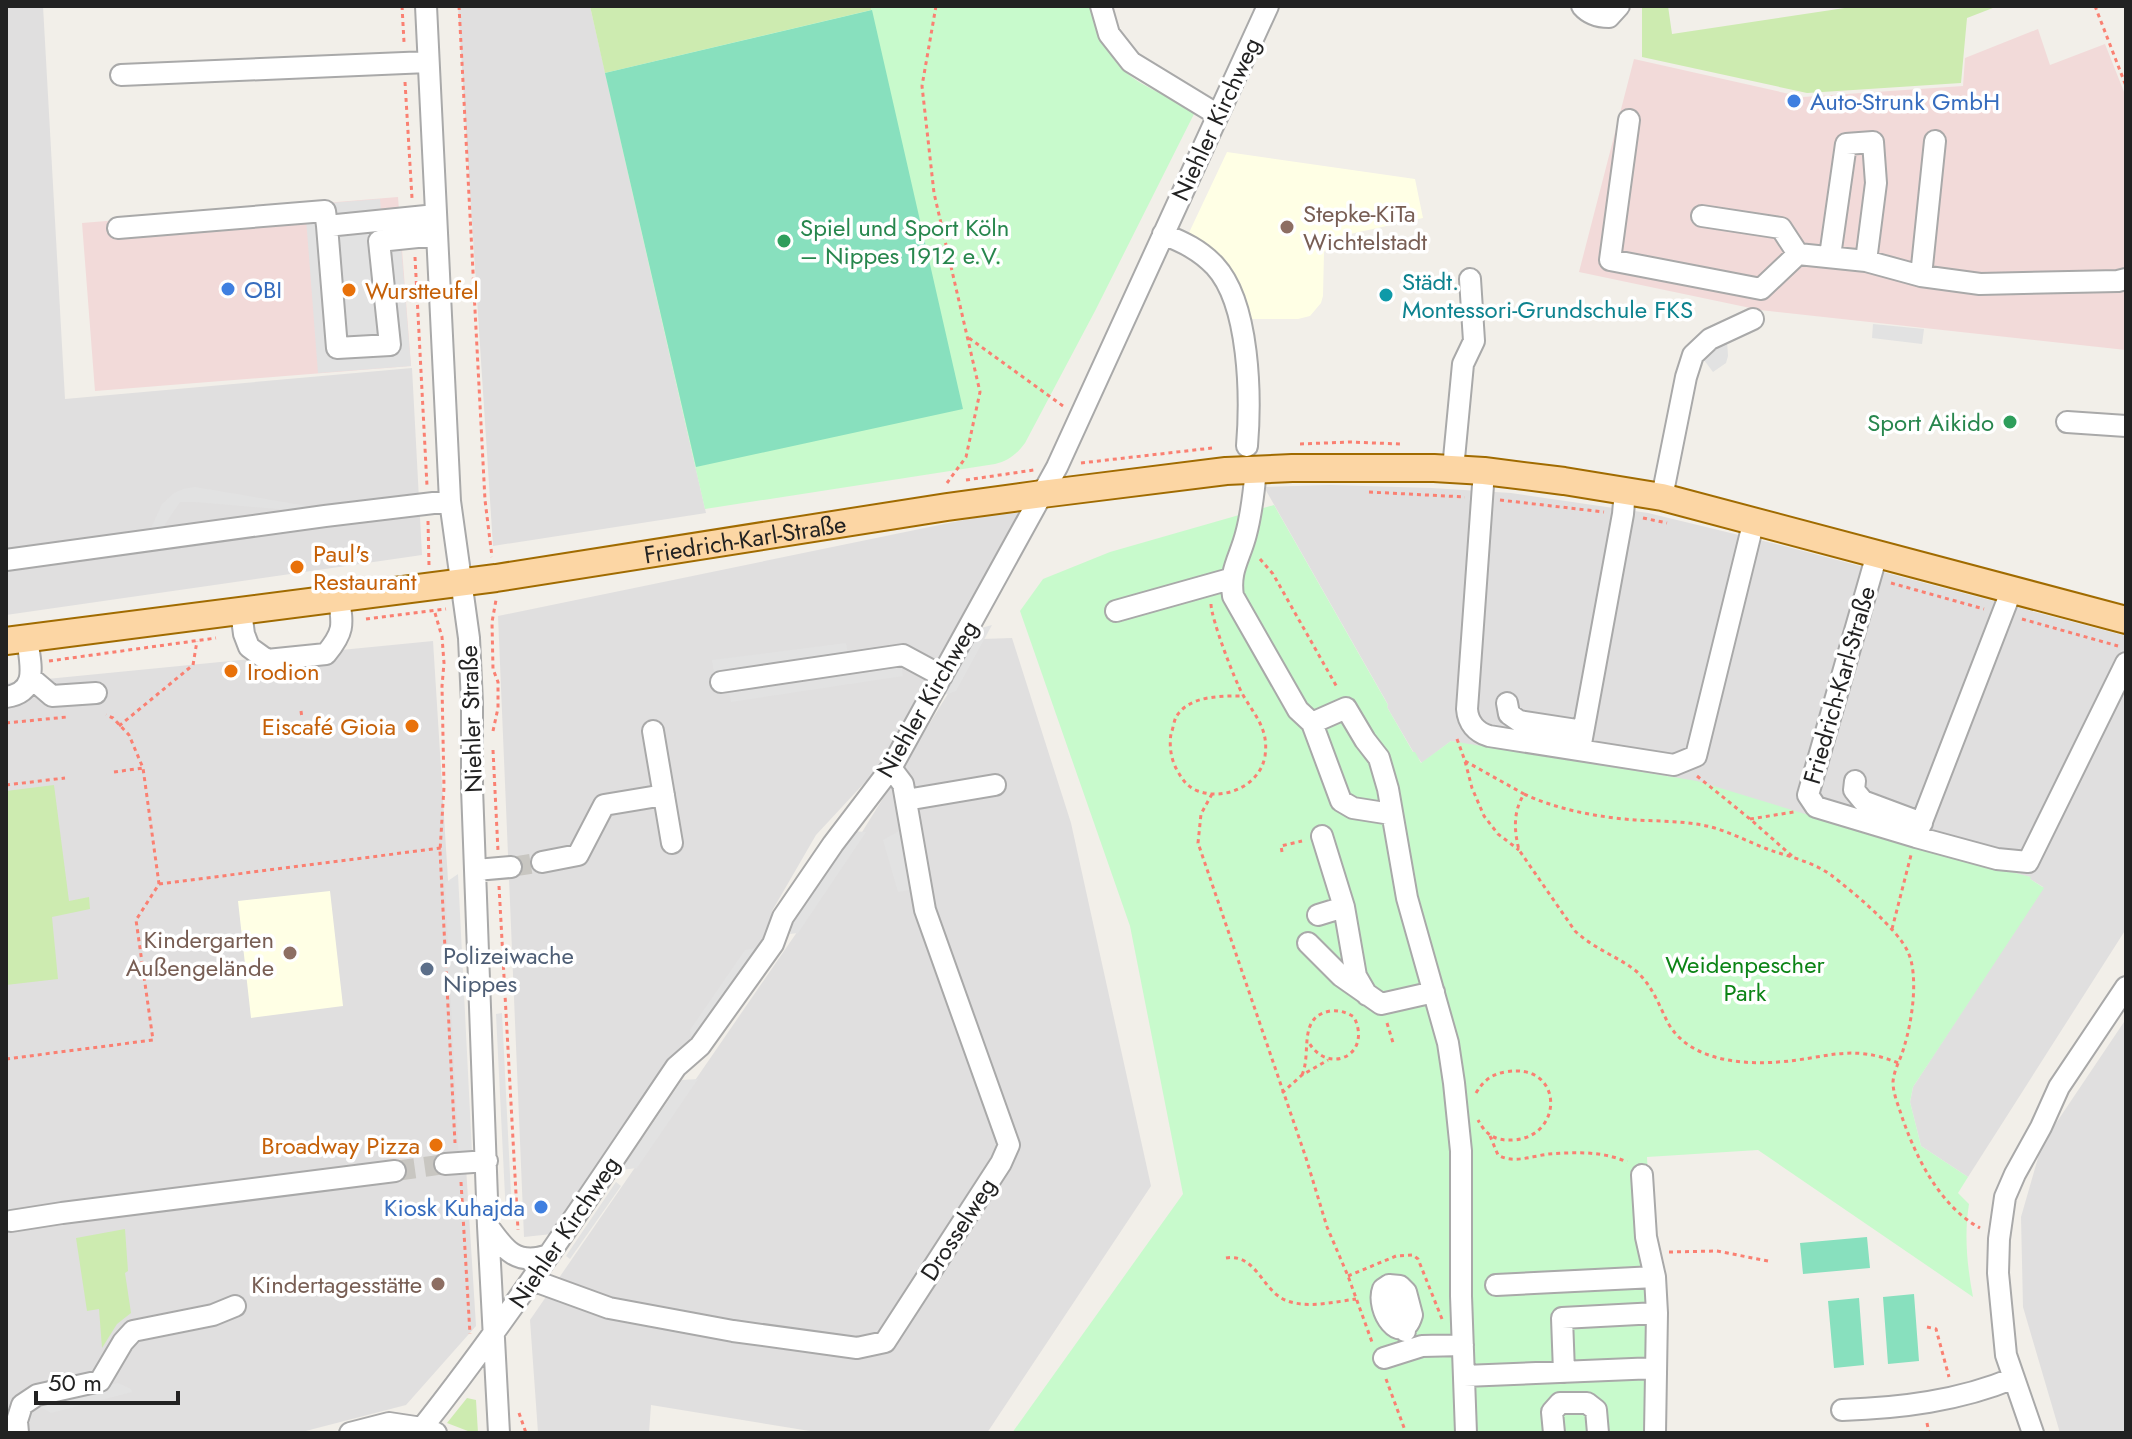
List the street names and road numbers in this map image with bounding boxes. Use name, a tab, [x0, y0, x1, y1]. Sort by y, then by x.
street label: Niehler Kirchweg	[1163, 32, 1269, 206]
street label: Friedrich-Karl-Straße	[641, 506, 849, 572]
street label: Friedrich-Karl-Straße	[1794, 582, 1884, 788]
street label: Niehler Kirchweg	[868, 614, 986, 784]
street label: Niehler Straße	[451, 645, 491, 793]
street label: Niehler Kirchweg	[500, 1149, 628, 1315]
street label: Drosselweg	[912, 1171, 1004, 1287]

